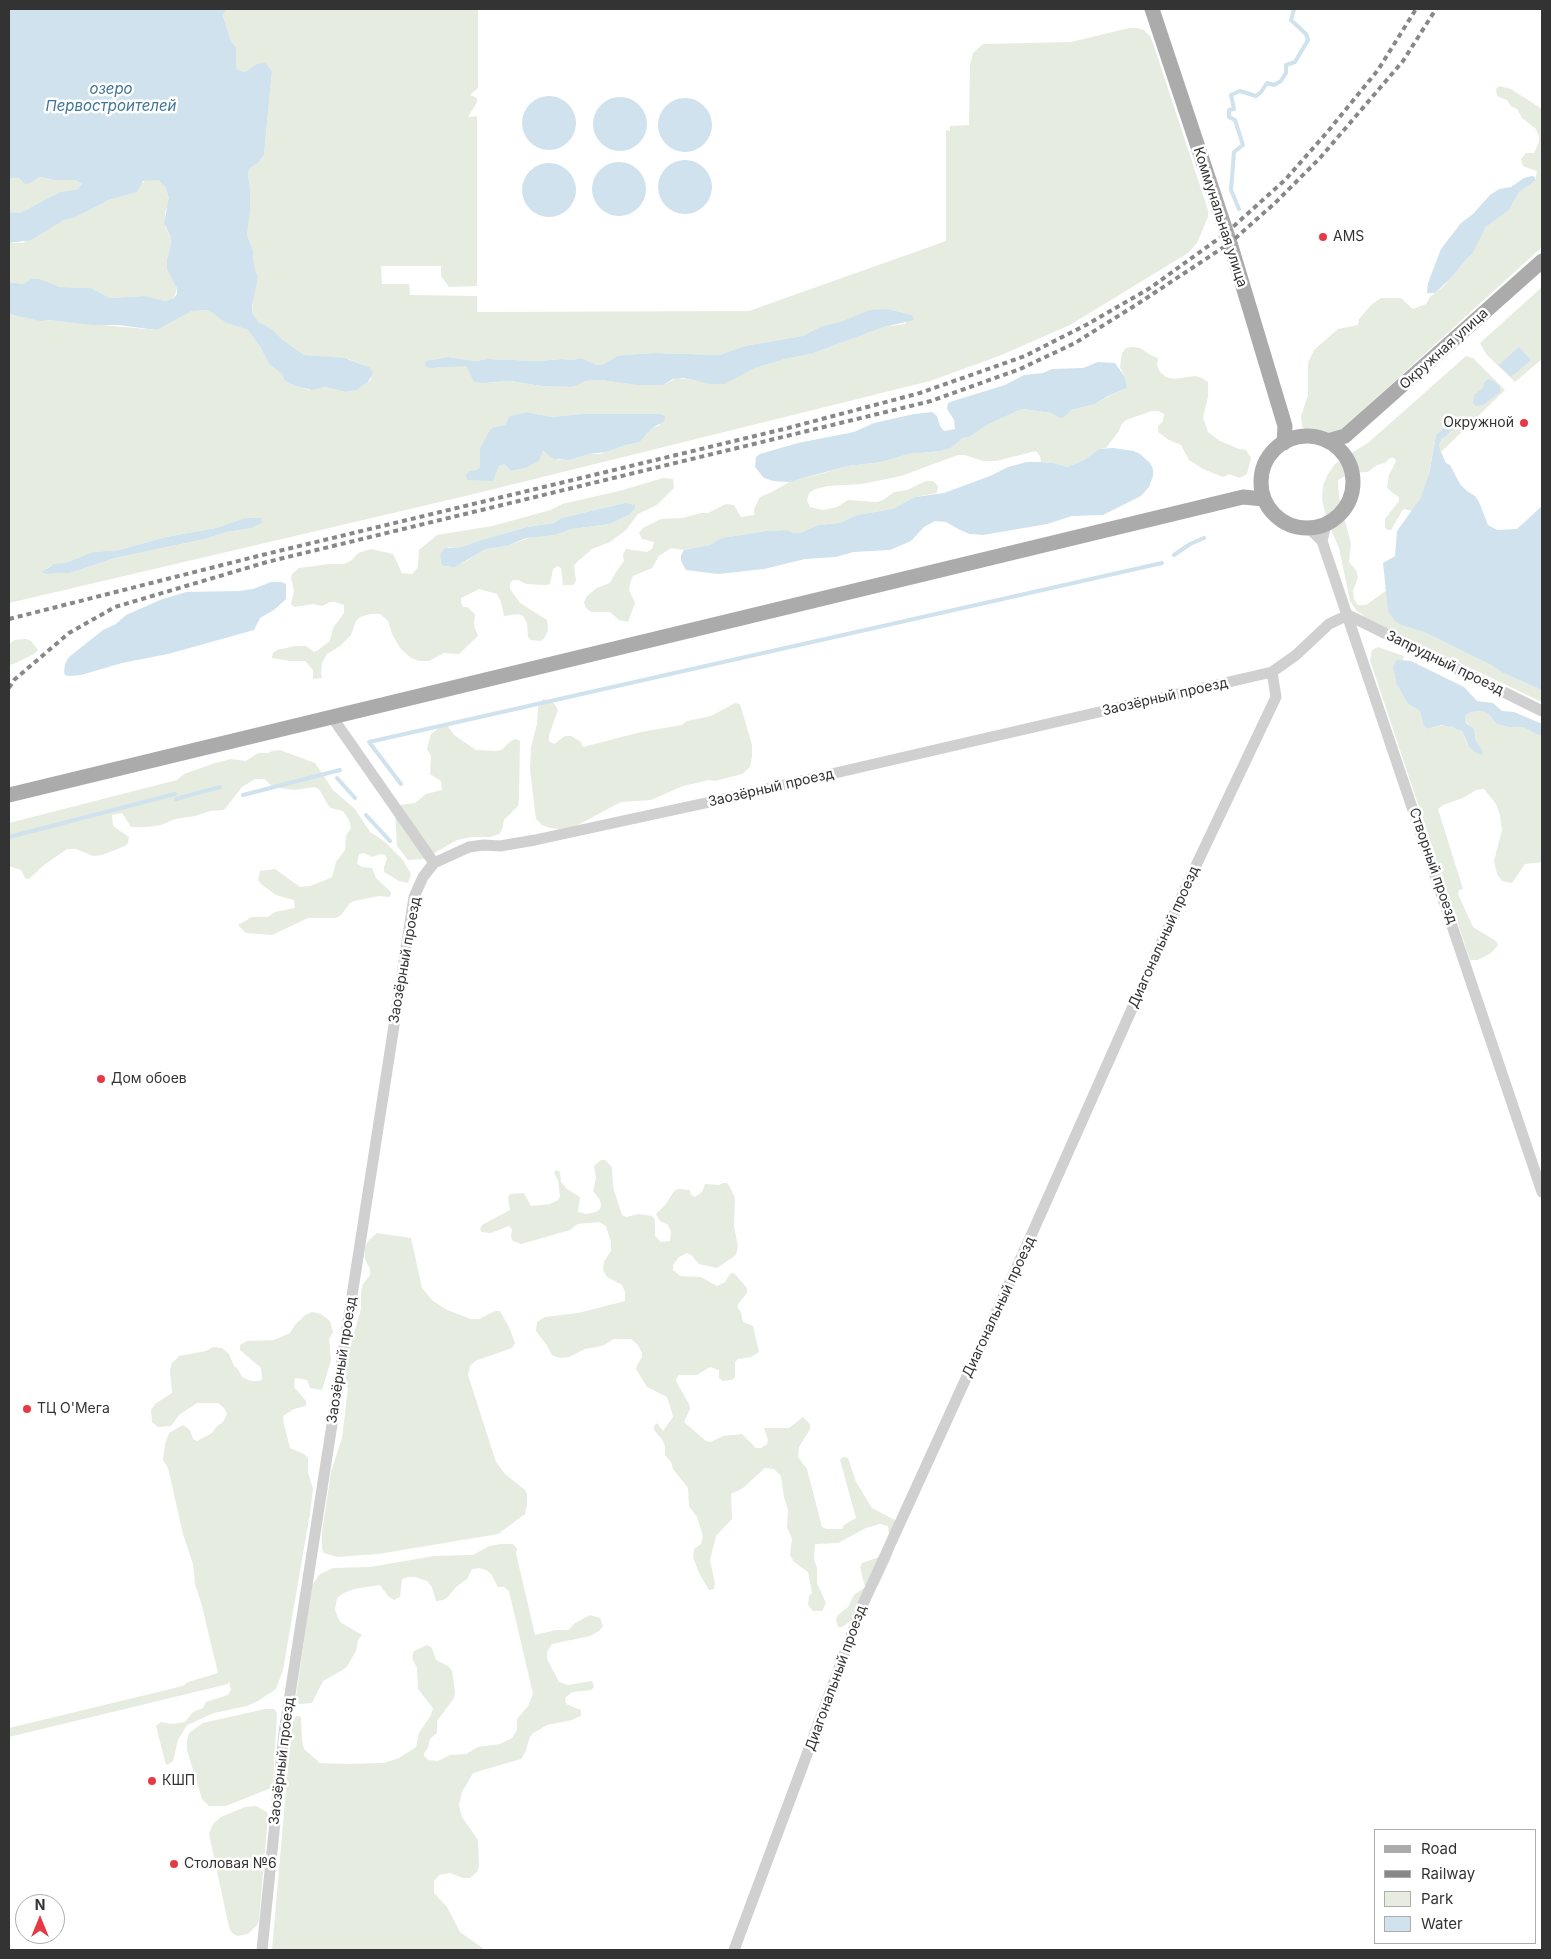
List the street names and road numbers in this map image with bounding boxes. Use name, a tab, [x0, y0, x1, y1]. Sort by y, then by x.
street label: Коммунальная улица	[1189, 145, 1251, 289]
street label: Окружная улица	[1396, 305, 1492, 393]
street label: Запрудный проезд	[1383, 627, 1507, 699]
street label: Заозёрный проезд	[1101, 674, 1229, 720]
street label: Заозёрный проезд	[707, 765, 835, 811]
street label: Створный проезд	[1405, 806, 1461, 926]
street label: Диагональный проезд	[1125, 863, 1203, 1011]
street label: Заозёрный проезд	[386, 895, 424, 1025]
street label: Диагональный проезд	[959, 1234, 1039, 1380]
street label: Заозёрный проезд	[324, 1295, 360, 1425]
street label: Диагональный проезд	[802, 1603, 870, 1753]
street label: Заозёрный проезд	[266, 1696, 298, 1826]

